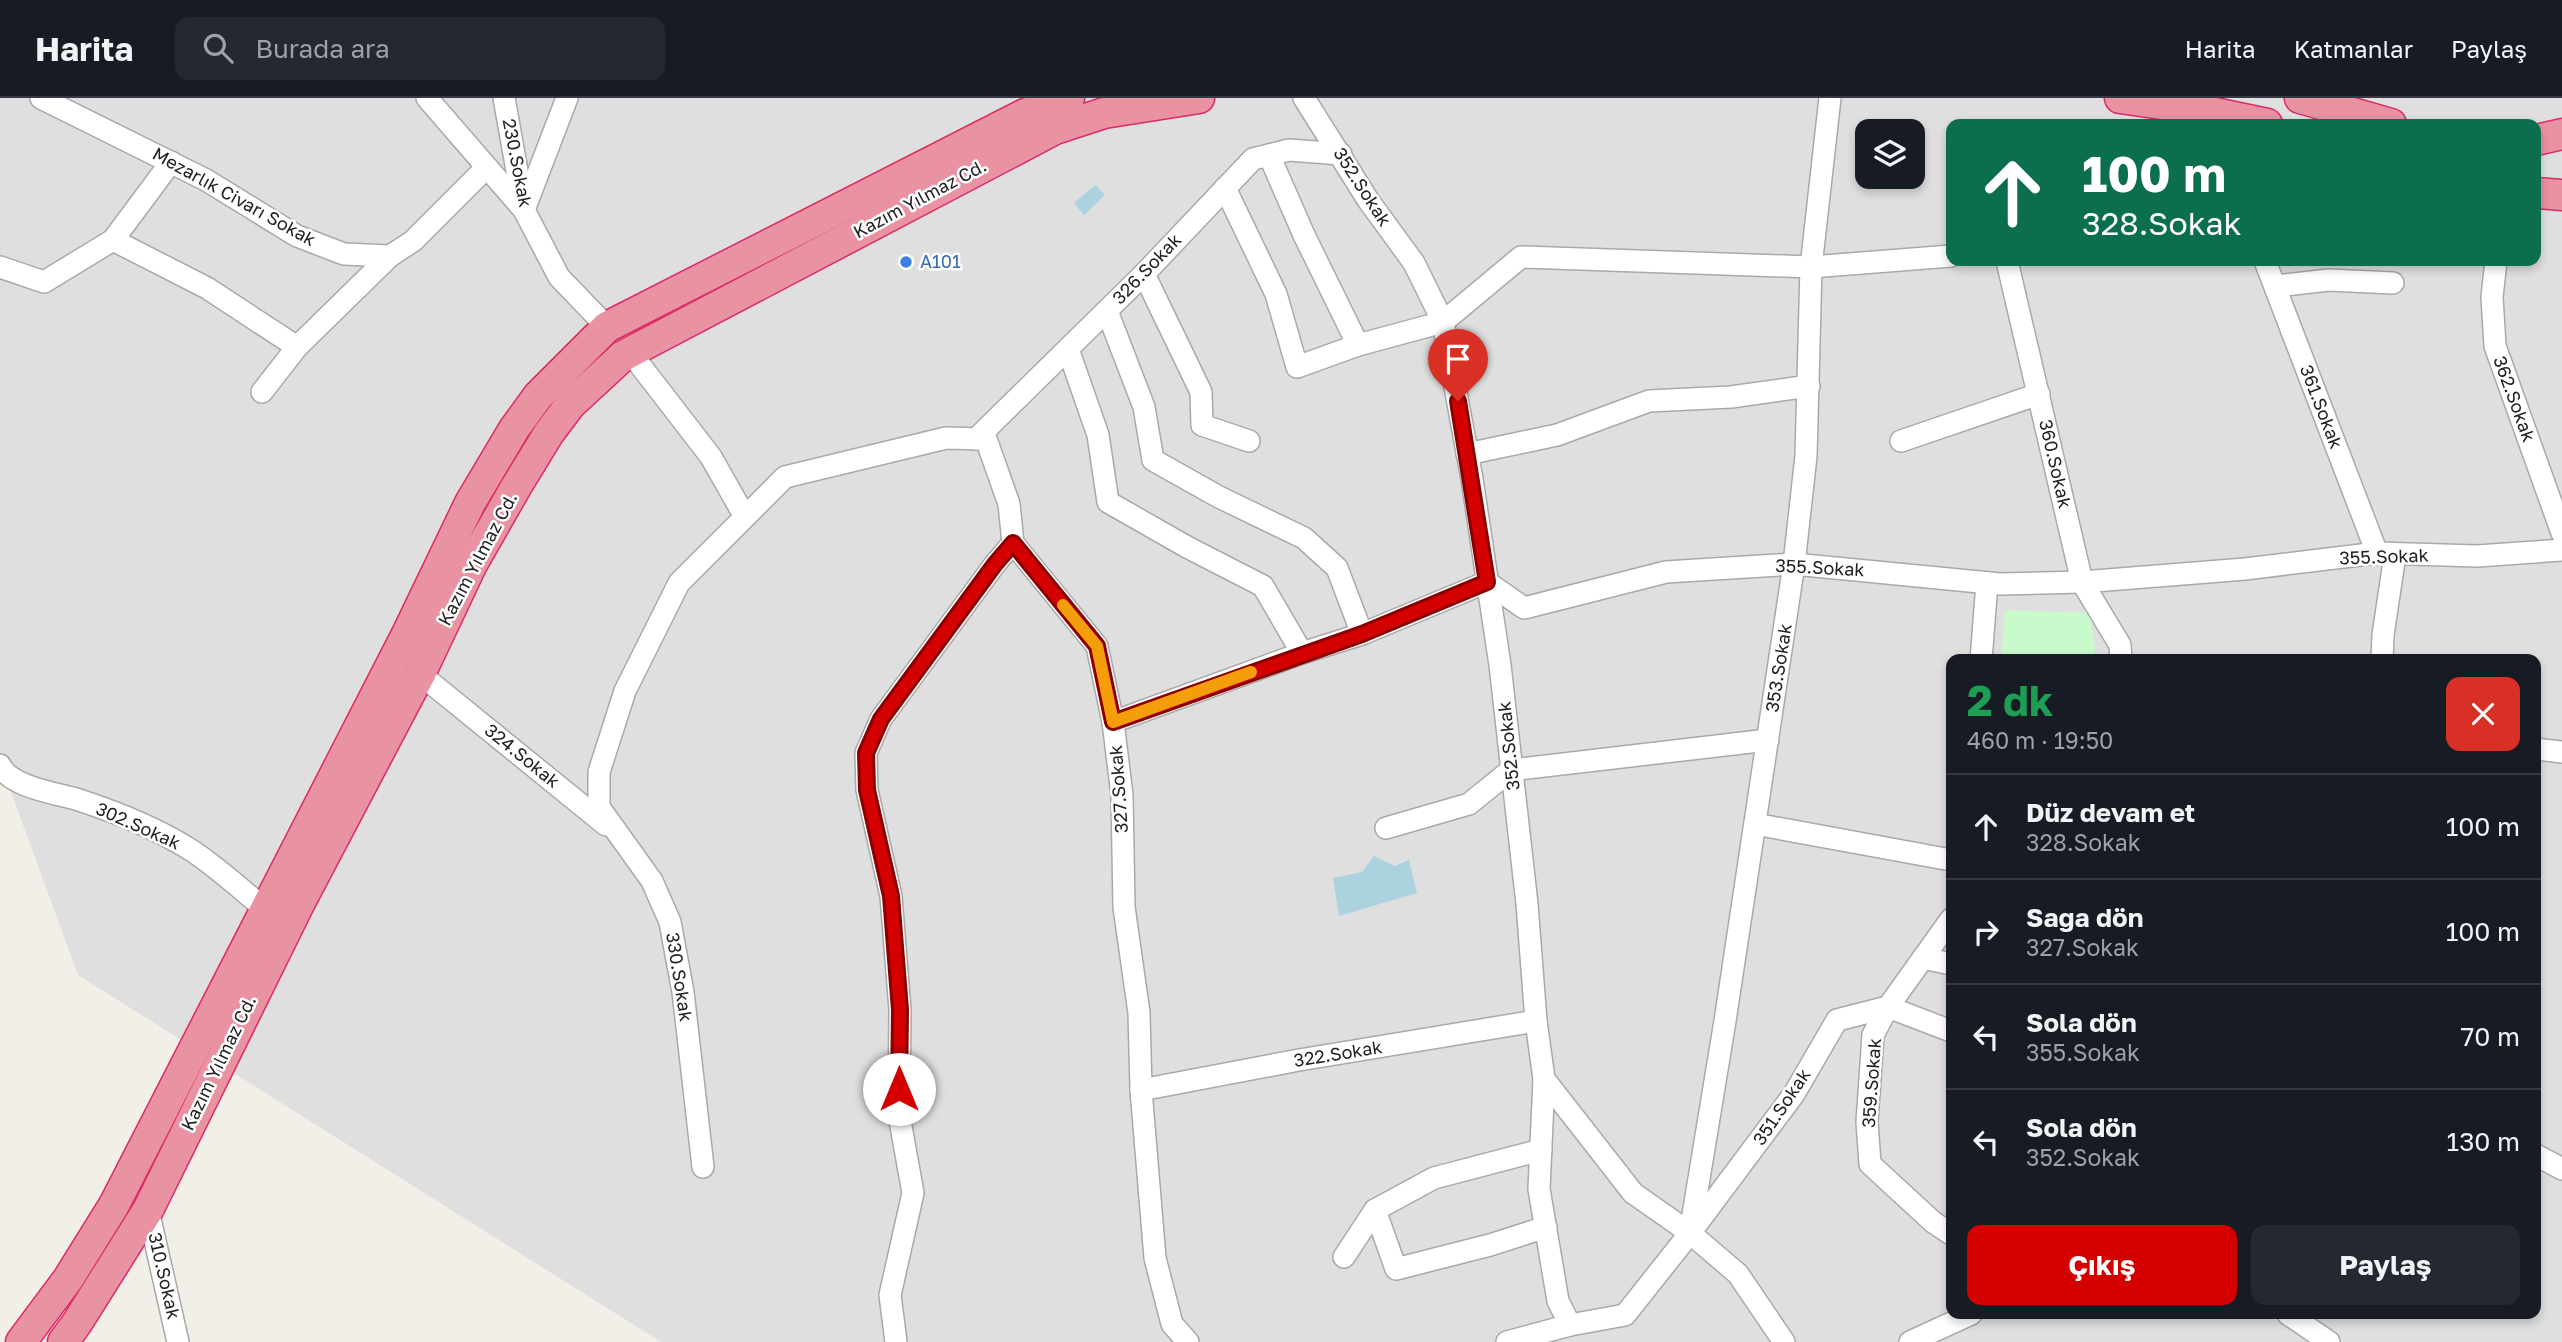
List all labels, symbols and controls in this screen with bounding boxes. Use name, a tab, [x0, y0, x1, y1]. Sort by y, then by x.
search box	[175, 17, 665, 80]
text: Harita	[35, 29, 133, 68]
icon: search	[199, 29, 237, 67]
text: Burada ara	[255, 33, 390, 64]
text: Harita	[2185, 34, 2256, 63]
text: Katmanlar	[2294, 34, 2413, 63]
text: Paylaş	[2451, 34, 2527, 63]
street label: 230.Sokak	[499, 117, 537, 209]
map controls	[1855, 119, 1925, 189]
button: layers	[1855, 119, 1925, 189]
street label: Mezarlık Civarı Sokak	[149, 142, 320, 250]
street label: 352.Sokak	[1329, 143, 1396, 230]
text: 100 m	[2082, 144, 2226, 203]
icon: ahead	[1967, 147, 2058, 238]
street label: Kazım Yılmaz Cd.	[849, 154, 990, 242]
text: 328.Sokak	[2082, 204, 2242, 242]
street label: 326.Sokak	[1107, 228, 1185, 308]
place label: A101	[920, 250, 961, 272]
marker: A101	[898, 254, 914, 270]
pin	[1428, 329, 1488, 401]
icon: arrive	[1439, 340, 1477, 378]
street label: 362.Sokak	[2489, 353, 2541, 445]
street label: 361.Sokak	[2296, 362, 2348, 452]
street label: 360.Sokak	[2035, 417, 2077, 510]
street label: Kazım Yılmaz Cd.	[433, 488, 521, 629]
street label: 355.Sokak	[2339, 543, 2429, 569]
street label: 355.Sokak	[1775, 554, 1865, 580]
street label: 353.Sokak	[1760, 622, 1796, 714]
text: 2 dk	[1967, 675, 2053, 725]
button: close	[2446, 677, 2520, 751]
street label: 352.Sokak	[1492, 701, 1524, 792]
street label: 324.Sokak	[481, 718, 564, 792]
text: 460 m · 19:50	[1967, 726, 2113, 754]
street label: 327.Sokak	[1104, 744, 1132, 834]
street label: 302.Sokak	[93, 797, 184, 853]
text: Düz devam et	[2026, 797, 2195, 828]
icon: ahead	[1967, 808, 2005, 846]
text: 100 m	[2446, 811, 2520, 842]
text: 328.Sokak	[2026, 828, 2141, 856]
text: Sağa dön	[2026, 902, 2143, 933]
icon: right	[1967, 913, 2005, 951]
text: 100 m	[2446, 916, 2520, 947]
street label: 330.Sokak	[662, 931, 698, 1023]
text: 327.Sokak	[2026, 933, 2139, 961]
street label: Kazım Yılmaz Cd.	[176, 991, 260, 1134]
text: Sola dön	[2026, 1007, 2137, 1038]
icon: left	[1967, 1018, 2005, 1056]
text: 70 m	[2461, 1021, 2520, 1052]
street label: 322.Sokak	[1292, 1035, 1384, 1071]
street label: 359.Sokak	[1857, 1037, 1885, 1128]
text: 355.Sokak	[2026, 1038, 2140, 1066]
position arrow	[862, 1052, 936, 1126]
street label: 351.Sokak	[1748, 1064, 1815, 1149]
text: Sola dön	[2026, 1112, 2137, 1143]
icon: left	[1967, 1123, 2005, 1161]
text: 130 m	[2447, 1126, 2520, 1157]
text: 352.Sokak	[2026, 1143, 2140, 1171]
button: Çıkış	[1967, 1225, 2237, 1305]
button: Paylaş	[2251, 1225, 2520, 1305]
street label: 310.Sokak	[144, 1230, 186, 1321]

